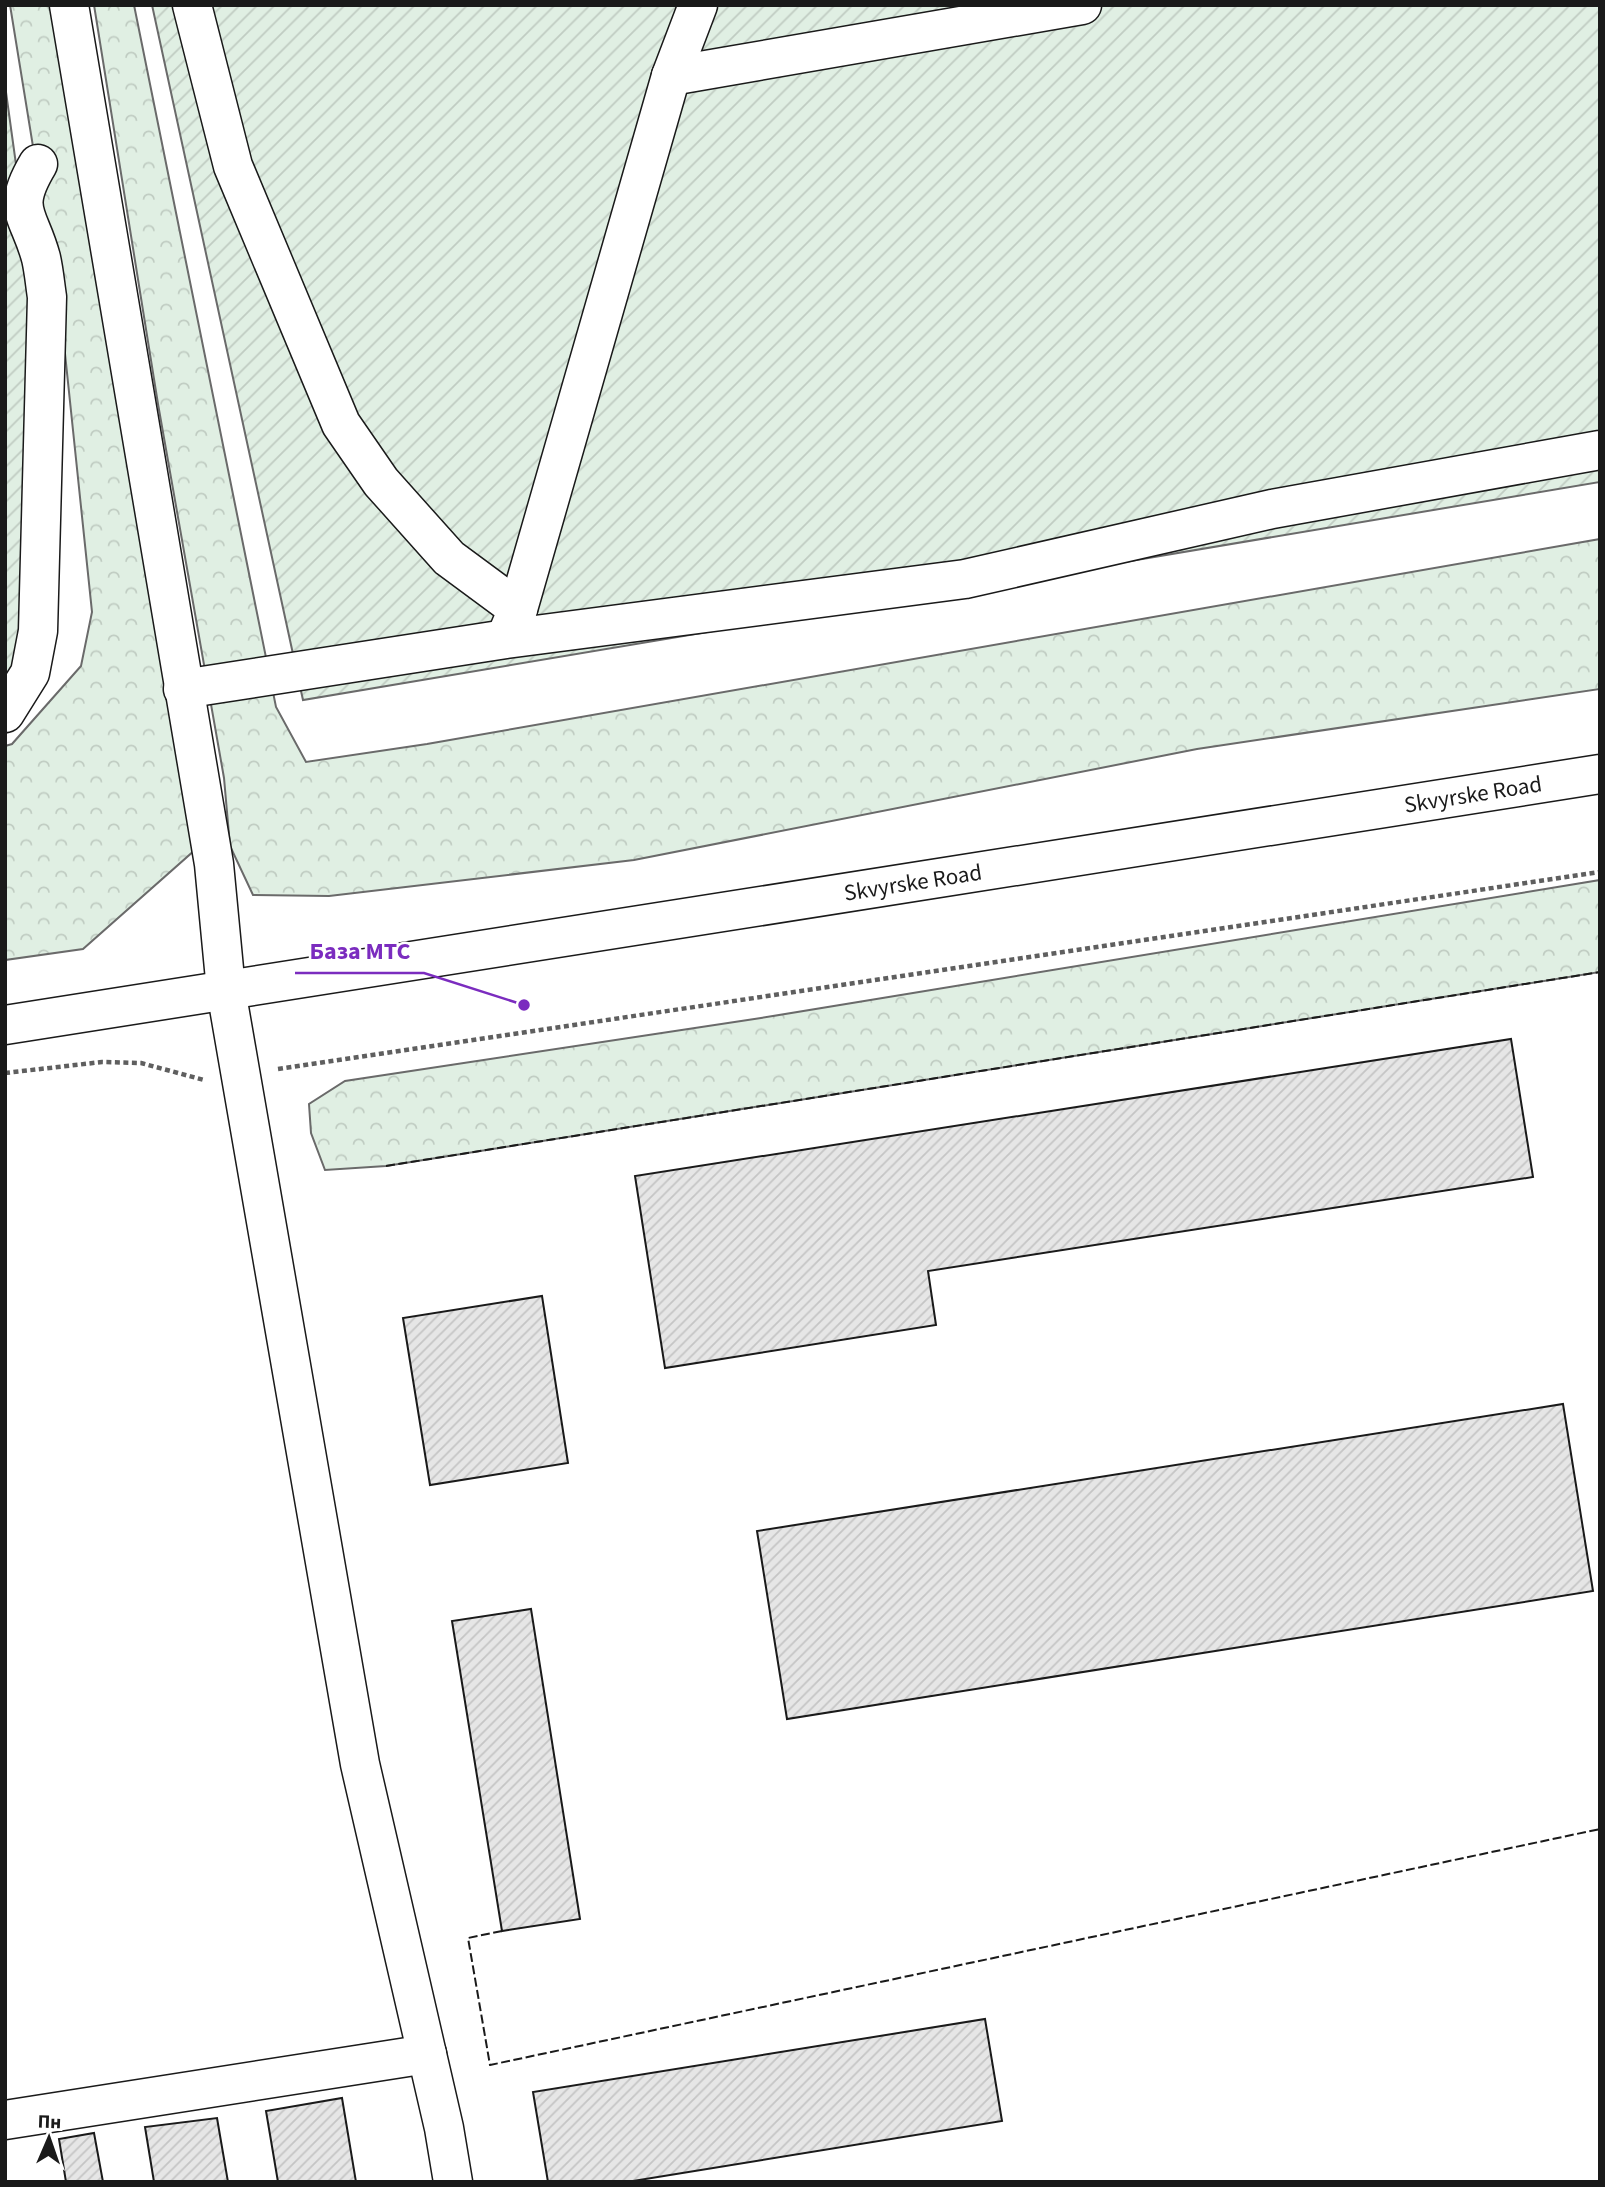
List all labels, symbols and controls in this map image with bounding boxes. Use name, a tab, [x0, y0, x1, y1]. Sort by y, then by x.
street label: Skvyrske Road	[1402, 767, 1544, 822]
street label: Skvyrske Road	[842, 856, 984, 910]
callout: База МТС	[295, 928, 424, 973]
text: База МТС	[310, 934, 410, 969]
north arrow	[14, 2103, 84, 2173]
text: Пн	[37, 2109, 62, 2136]

